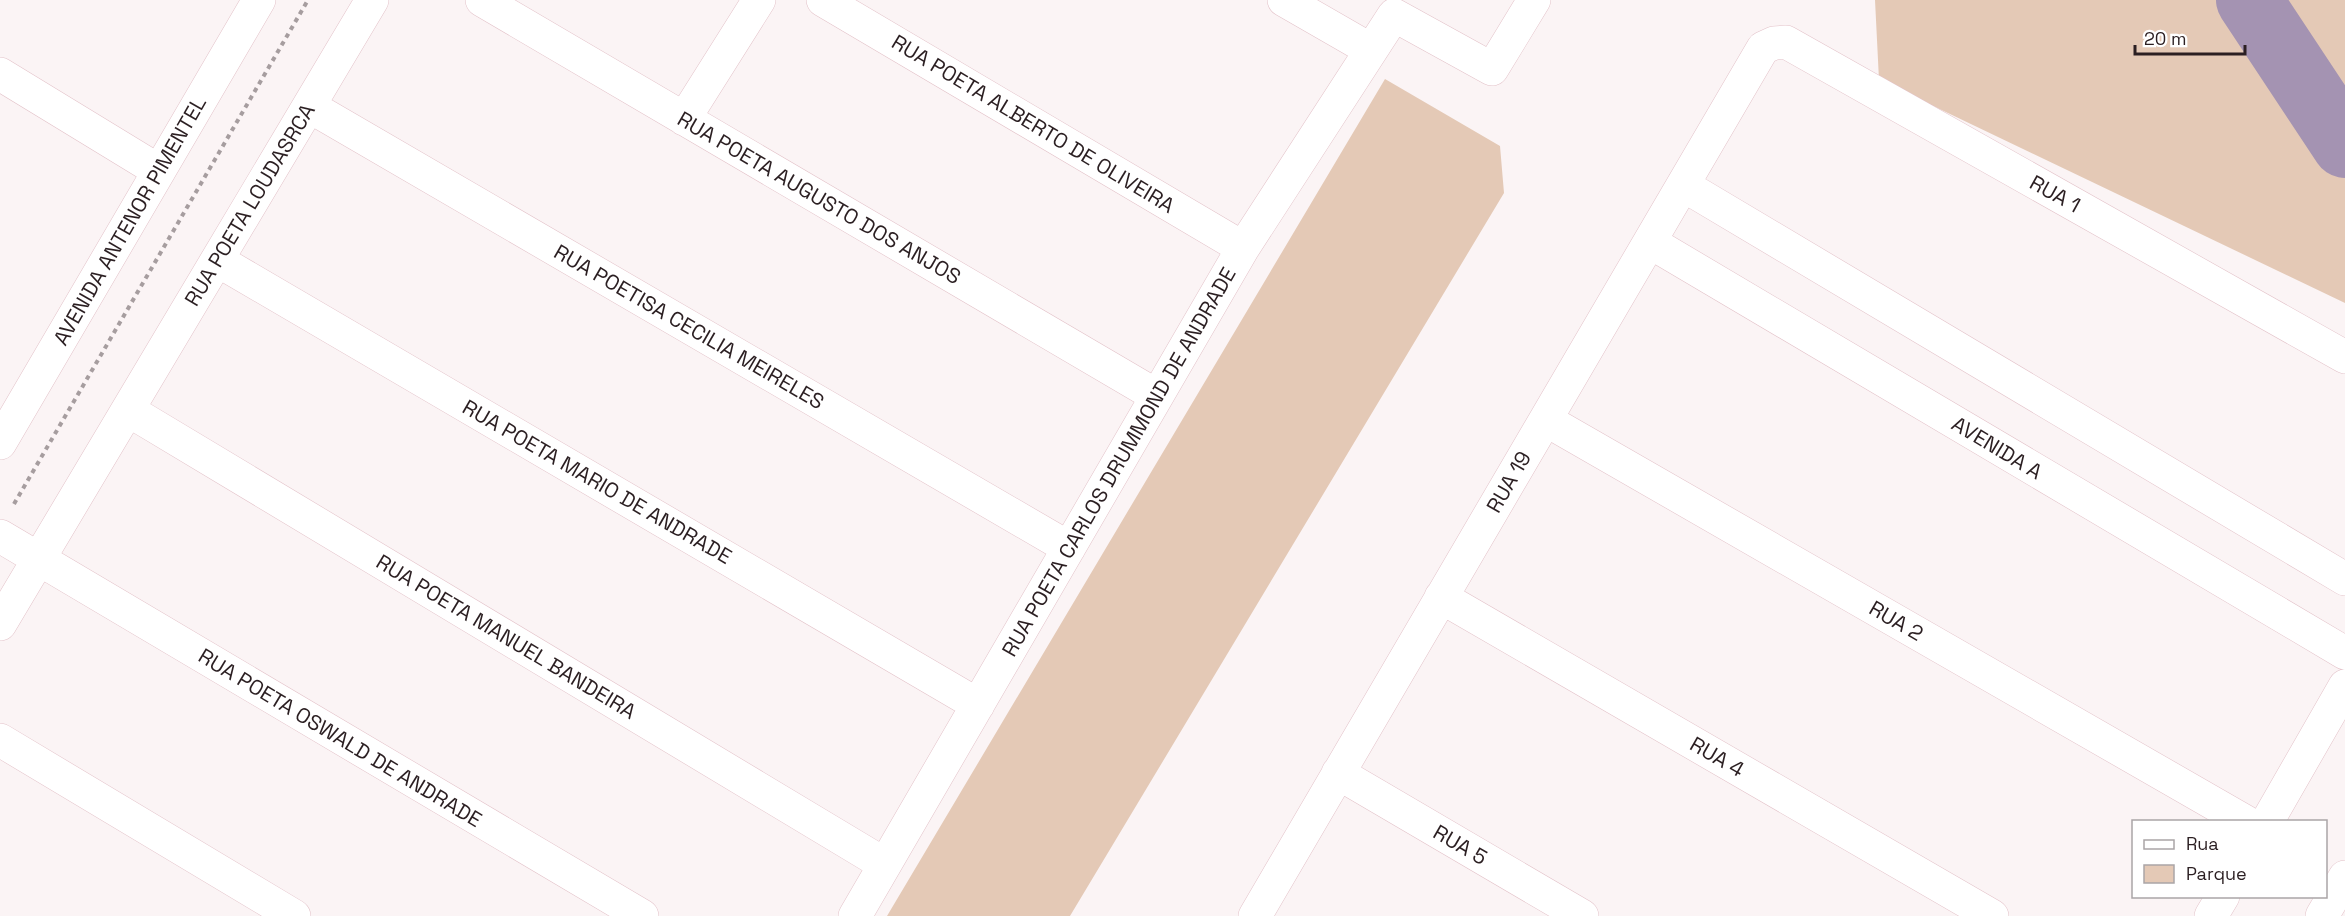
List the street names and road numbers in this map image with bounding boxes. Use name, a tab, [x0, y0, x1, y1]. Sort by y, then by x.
street label: RUA POETA ALBERTO DE OLIVEIRA	[887, 28, 1180, 219]
street label: AVENIDA ANTENOR PIMENTEL	[47, 91, 212, 350]
street label: RUA POETA LOUDASRCA	[178, 99, 321, 311]
street label: RUA POETA AUGUSTO DOS ANJOS	[673, 105, 966, 290]
street label: RUA 1	[2025, 169, 2085, 218]
street label: RUA POETISA CECILIA MEIRELES	[549, 238, 829, 415]
street label: RUA POETA CARLOS DRUMMOND DE ANDRADE	[996, 262, 1242, 661]
street label: RUA POETA MARIO DE ANDRADE	[458, 393, 737, 570]
street label: AVENIDA A	[1947, 410, 2048, 485]
street label: RUA 19	[1480, 446, 1537, 517]
street label: RUA POETA MANUEL BANDEIRA	[371, 548, 641, 725]
street label: RUA 2	[1864, 594, 1928, 647]
street label: RUA POETA OSWALD DE ANDRADE	[194, 642, 487, 833]
street label: RUA 4	[1685, 730, 1749, 783]
street label: RUA 5	[1428, 818, 1492, 871]

